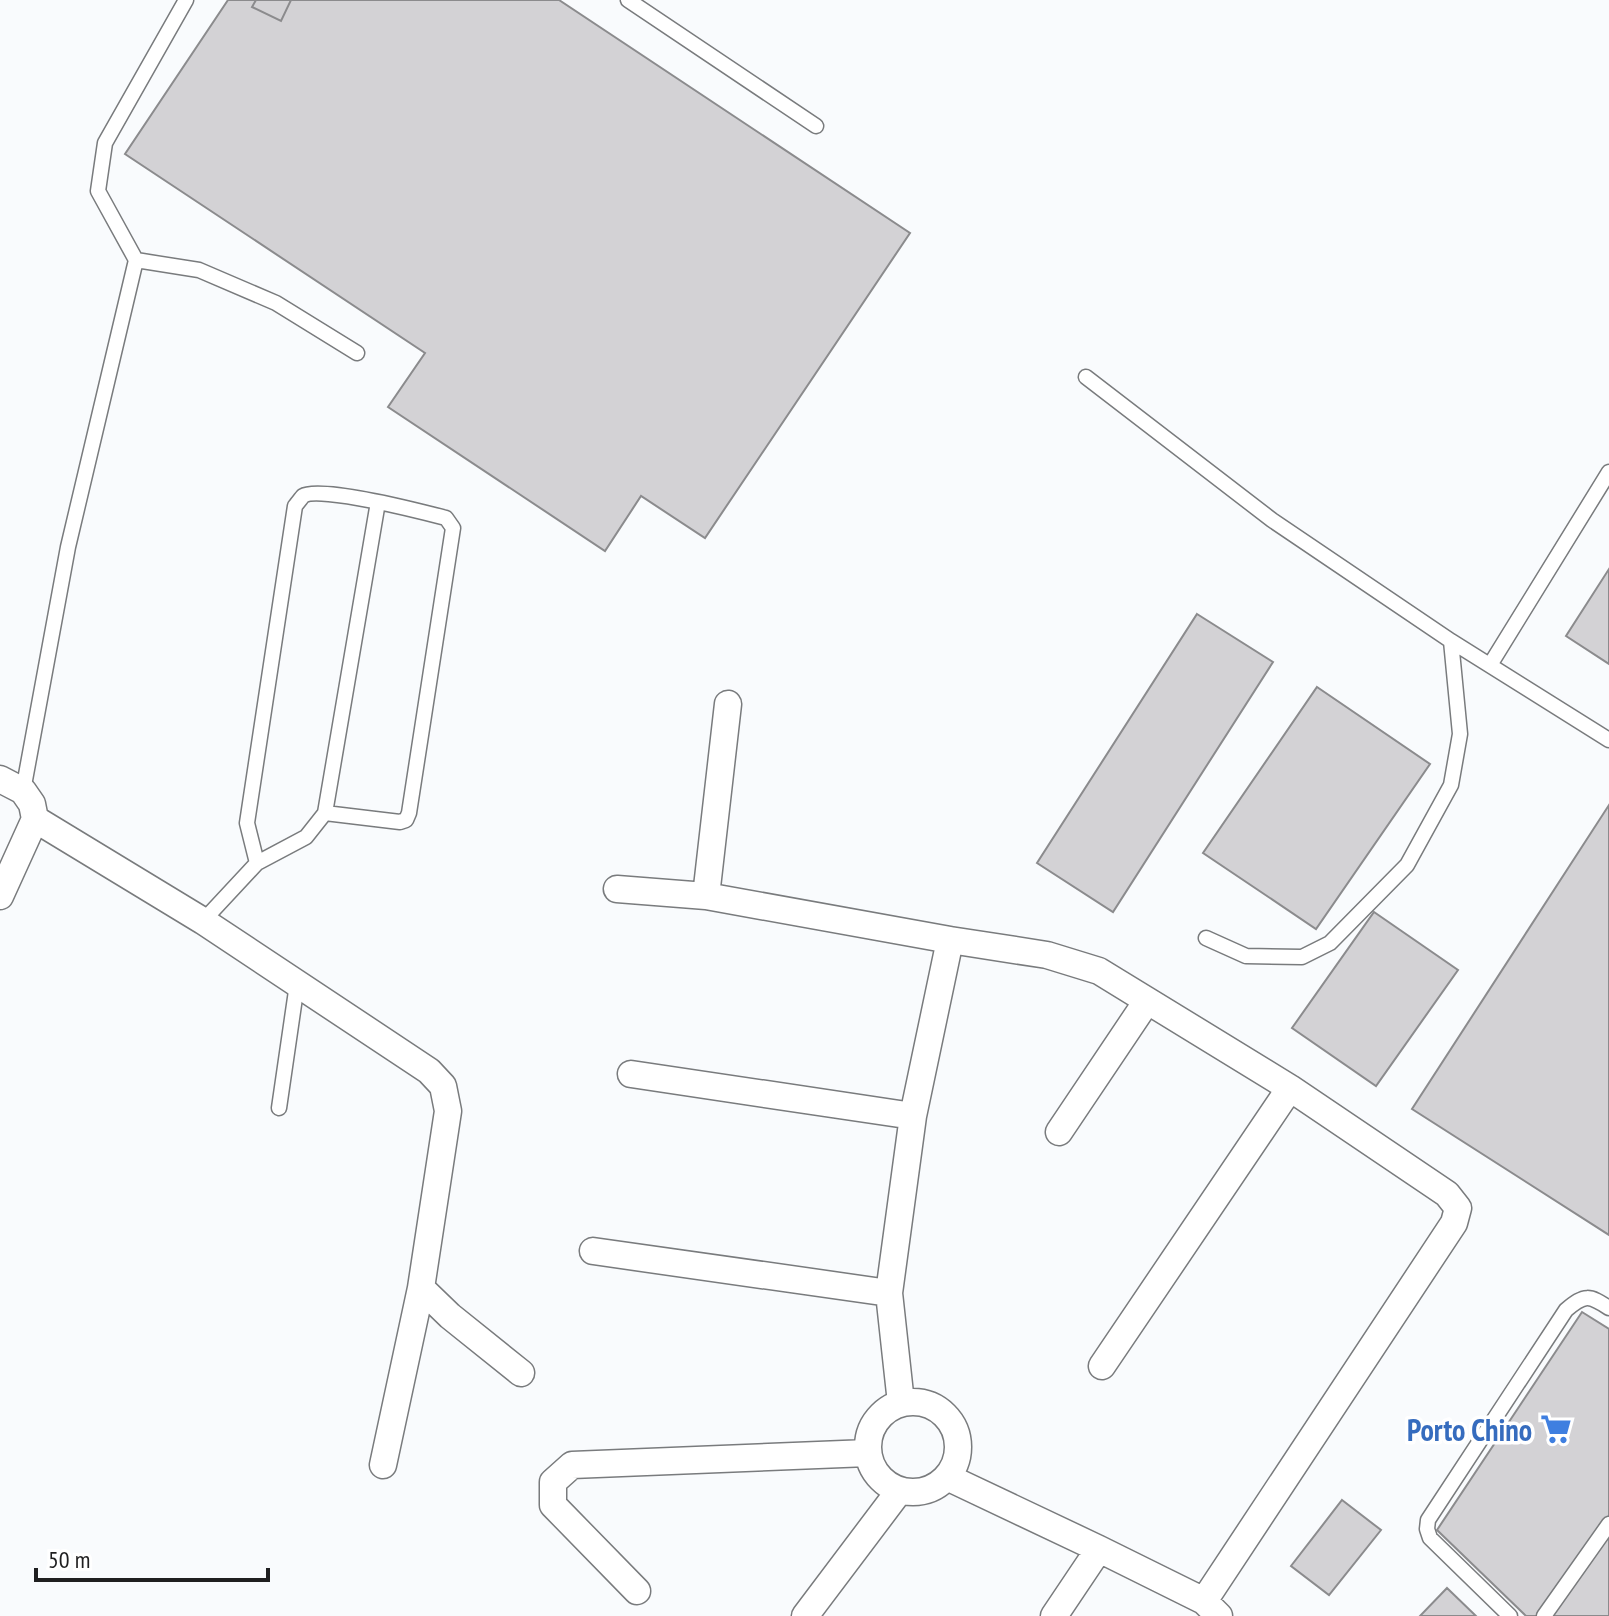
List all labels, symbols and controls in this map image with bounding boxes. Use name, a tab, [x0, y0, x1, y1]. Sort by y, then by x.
place label: Porto Chino	[1407, 1410, 1532, 1449]
supermarket icon: Porto Chino	[1539, 1412, 1573, 1446]
scale bar	[36, 1532, 268, 1582]
text: 50 m	[48, 1544, 90, 1575]

